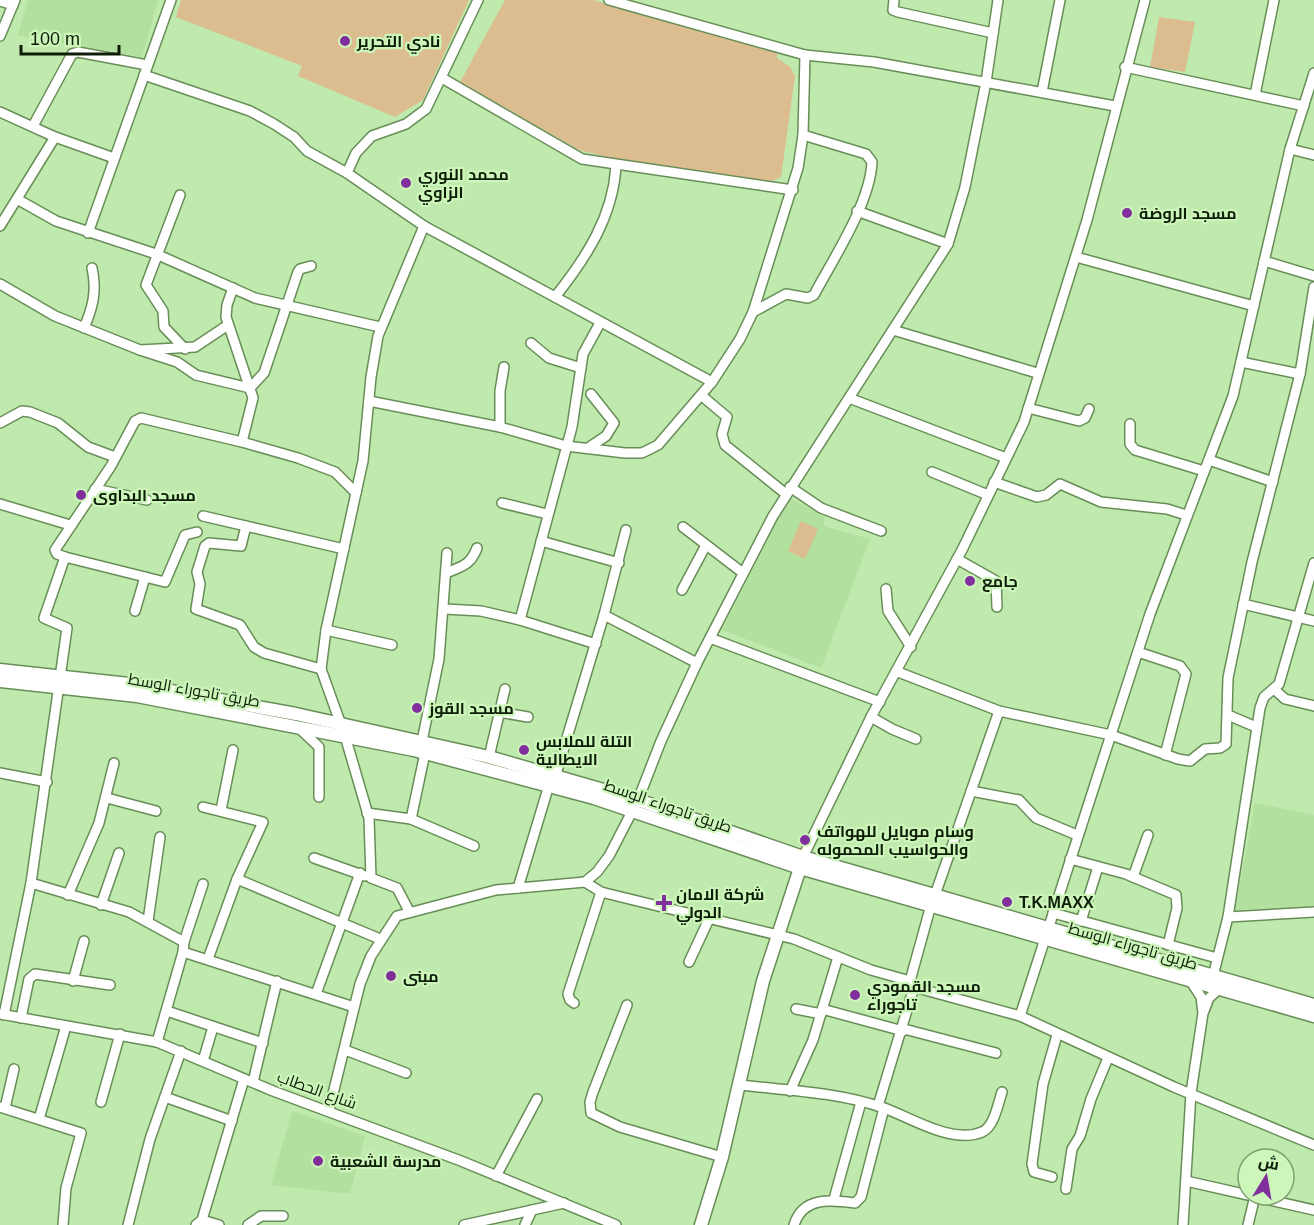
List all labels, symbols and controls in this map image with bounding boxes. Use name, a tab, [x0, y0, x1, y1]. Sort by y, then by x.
scale bar	[21, 18, 118, 56]
text: 100 m	[30, 29, 80, 49]
place label: نادي التحرير	[356, 33, 440, 54]
marker: نادي التحرير	[338, 34, 352, 48]
place label: محمد النوري الزاوي	[418, 166, 509, 205]
marker: محمد النوري الزاوي	[399, 176, 413, 190]
place label: مسجد الروضة	[1139, 205, 1237, 223]
marker: مسجد الروضة	[1120, 206, 1134, 220]
place label: مسجد البداوى	[93, 487, 196, 505]
marker: مسجد البداوى	[74, 488, 88, 502]
place label: جامع	[982, 573, 1018, 592]
marker: جامع	[963, 574, 977, 588]
street label: طريق تاجوراء الوسط	[126, 670, 261, 712]
place label: مسجد القوز	[428, 700, 514, 718]
marker: مسجد القوز	[410, 701, 424, 715]
place label: التلة للملابس الايطالية	[536, 733, 632, 768]
marker: التلة للملابس الايطالية	[517, 743, 531, 757]
street label: طريق تاجوراء الوسط	[601, 776, 734, 838]
place label: وسام موبايل للهواتف والحواسيب المحموله	[817, 823, 974, 859]
marker: وسام موبايل للهواتف والحواسيب المحموله	[798, 833, 812, 847]
place label: شركة الامان الدولي	[676, 886, 764, 925]
place label: T.K.MAXX	[1019, 894, 1094, 911]
marker: T.K.MAXX	[1000, 895, 1014, 909]
marker: شركة الامان الدولي	[657, 896, 671, 910]
street label: طريق تاجوراء الوسط	[1066, 919, 1200, 975]
place label: مبنى	[403, 968, 439, 986]
marker: مبنى	[384, 969, 398, 983]
place label: مسجد القمودي تاجوراء	[867, 978, 981, 1014]
marker: مسجد القمودي تاجوراء	[848, 988, 862, 1002]
street label: شارع الحطاب	[274, 1068, 359, 1115]
north arrow	[1236, 1147, 1296, 1207]
text: ش	[1257, 1152, 1280, 1174]
place label: مدرسة الشعبية	[330, 1153, 441, 1171]
marker: مدرسة الشعبية	[311, 1154, 325, 1168]

